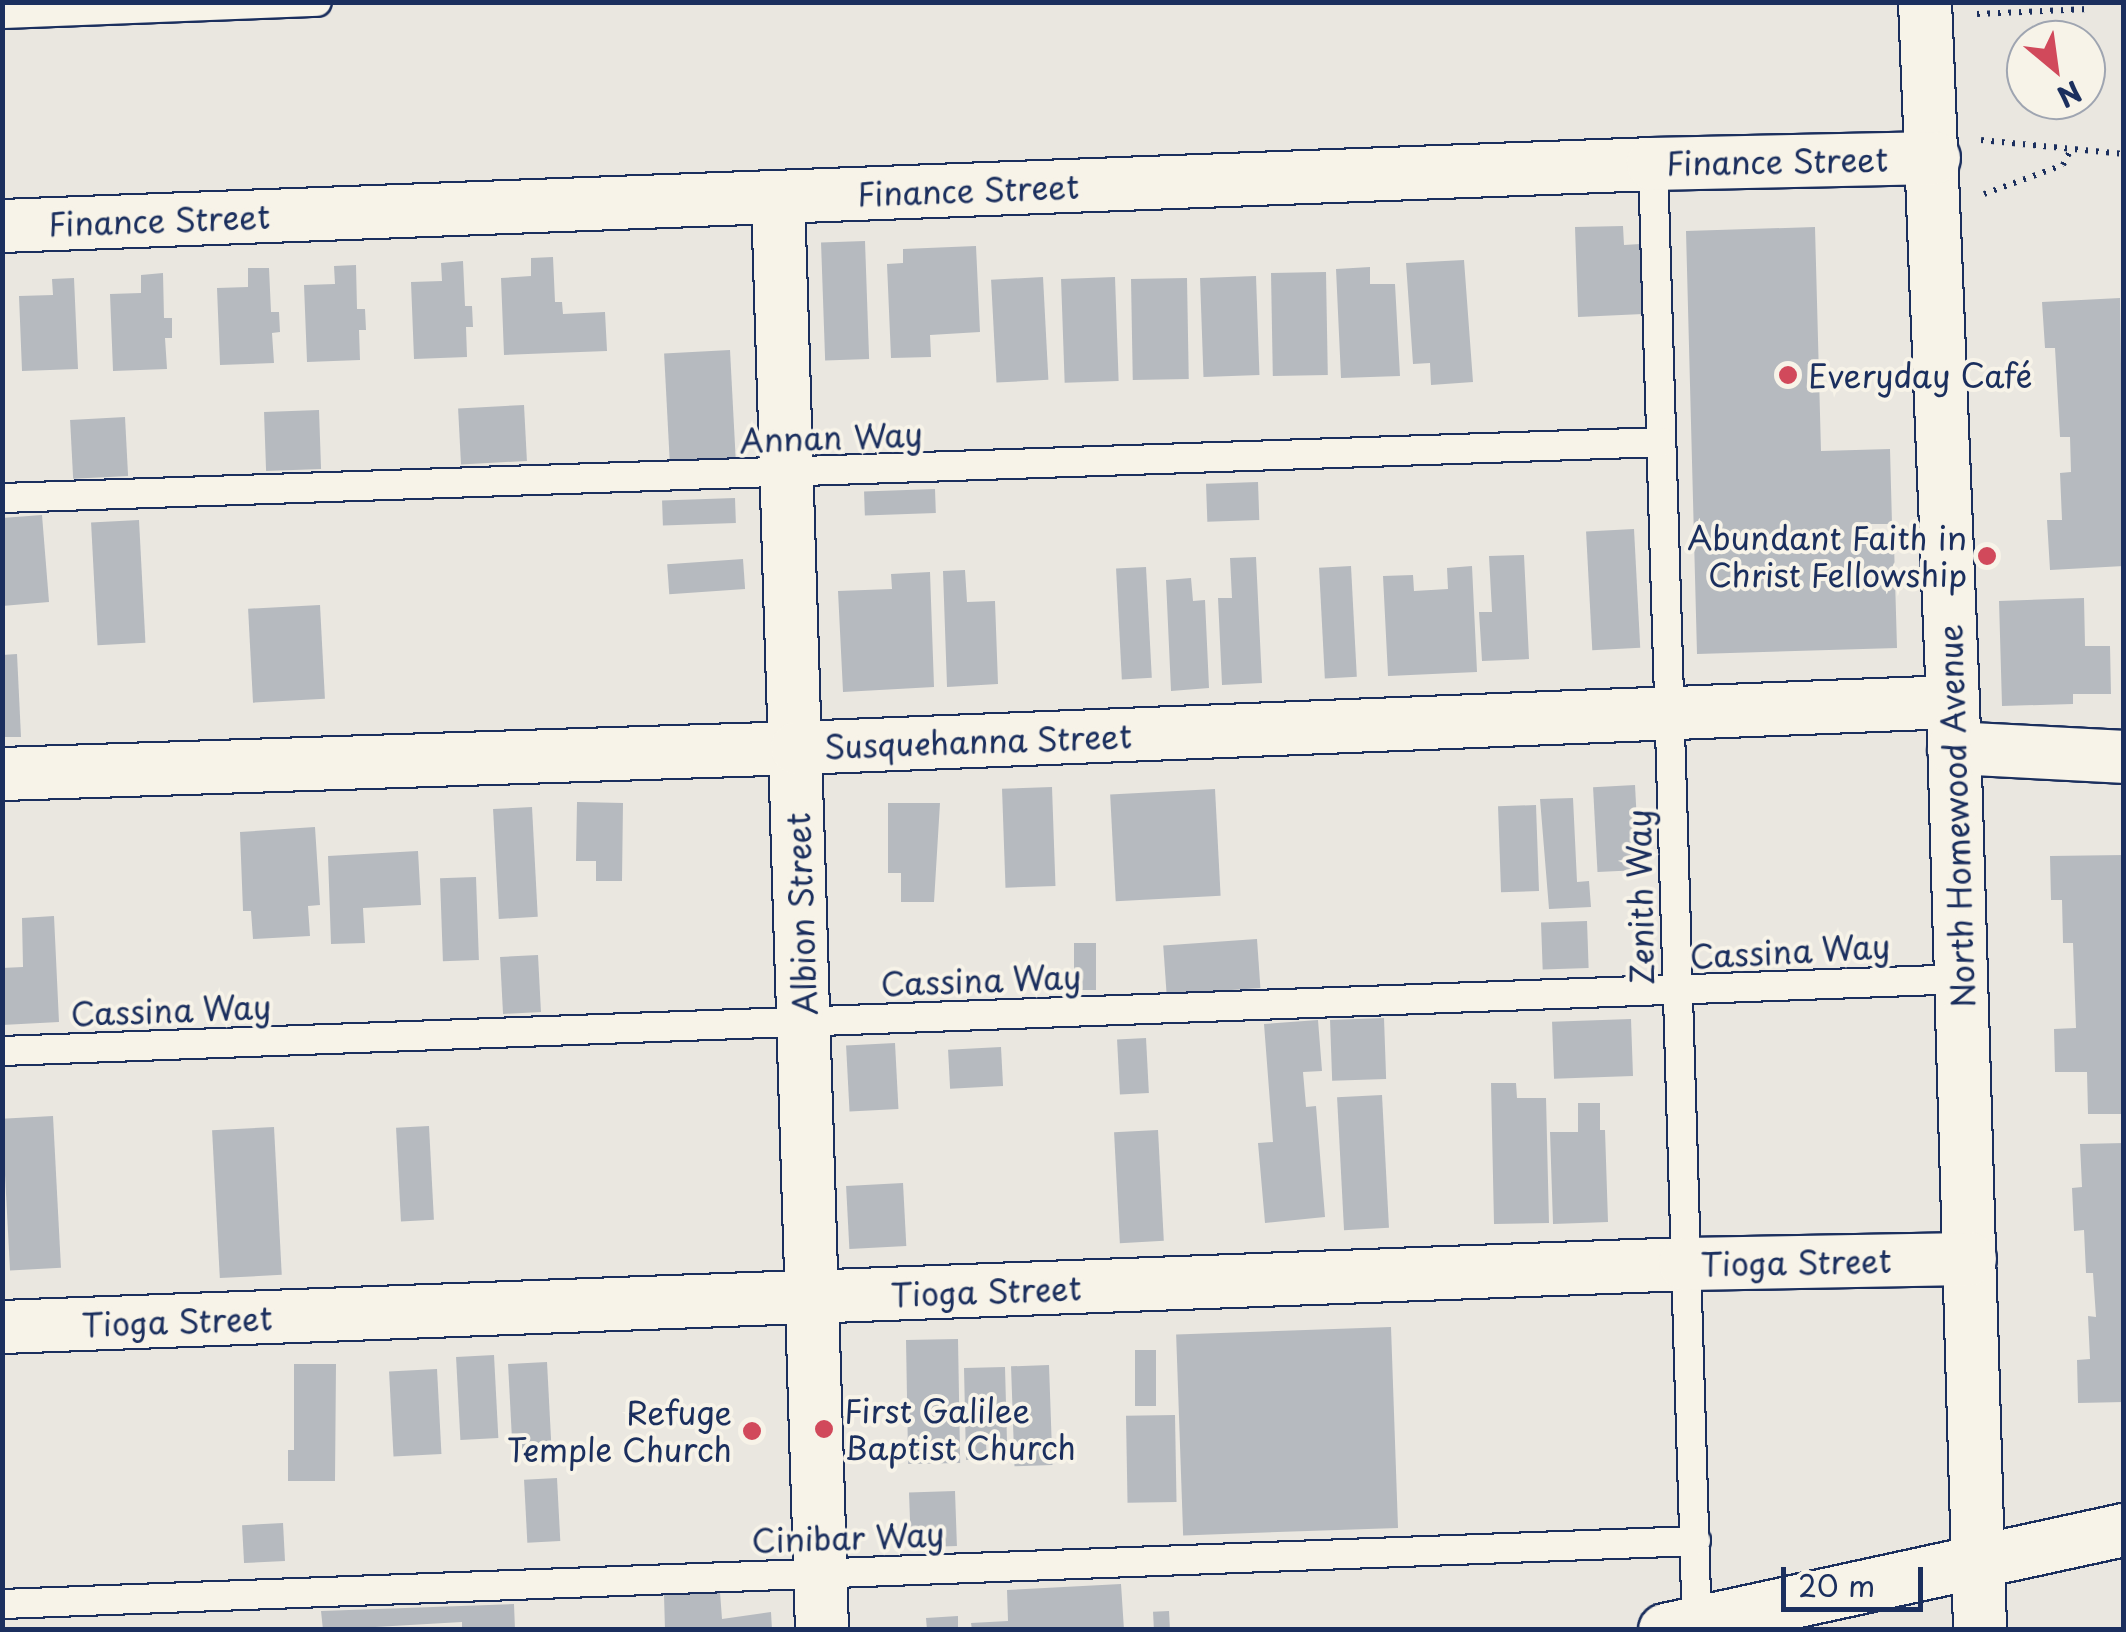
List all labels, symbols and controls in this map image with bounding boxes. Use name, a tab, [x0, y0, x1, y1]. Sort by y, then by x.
north arrow	[2006, 20, 2106, 120]
text: N	[2050, 71, 2090, 119]
street label: Finance Street	[1665, 140, 1889, 182]
street label: Finance Street	[855, 167, 1081, 213]
street label: Finance Street	[46, 197, 272, 243]
place label: Everyday Café	[1808, 356, 2033, 394]
marker: Everyday Café	[1777, 364, 1799, 386]
street label: Annan Way	[739, 415, 923, 459]
place label: Abundant Faith in Christ Fellowship	[1685, 519, 1967, 594]
marker: Abundant Faith in Christ Fellowship	[1976, 545, 1998, 567]
street label: North Homewood Avenue	[1930, 622, 1982, 1010]
street label: Susquehanna Street	[823, 716, 1133, 766]
street label: Zenith Way	[1619, 809, 1661, 985]
street label: Albion Street	[778, 812, 824, 1016]
street label: Cassina Way	[1689, 927, 1891, 975]
street label: Cassina Way	[880, 957, 1082, 1003]
street label: Cassina Way	[70, 987, 272, 1033]
street label: Tioga Street	[1700, 1241, 1892, 1283]
street label: Tioga Street	[890, 1268, 1082, 1314]
street label: Tioga Street	[81, 1298, 273, 1344]
place label: First Galilee Baptist Church	[844, 1392, 1077, 1467]
place label: Refuge Temple Church	[505, 1394, 732, 1469]
marker: First Galilee Baptist Church	[813, 1418, 835, 1440]
marker: Refuge Temple Church	[741, 1420, 763, 1442]
street label: Cinibar Way	[750, 1514, 946, 1560]
scale bar	[1786, 1547, 1928, 1609]
text: 20 m	[1798, 1562, 1875, 1607]

